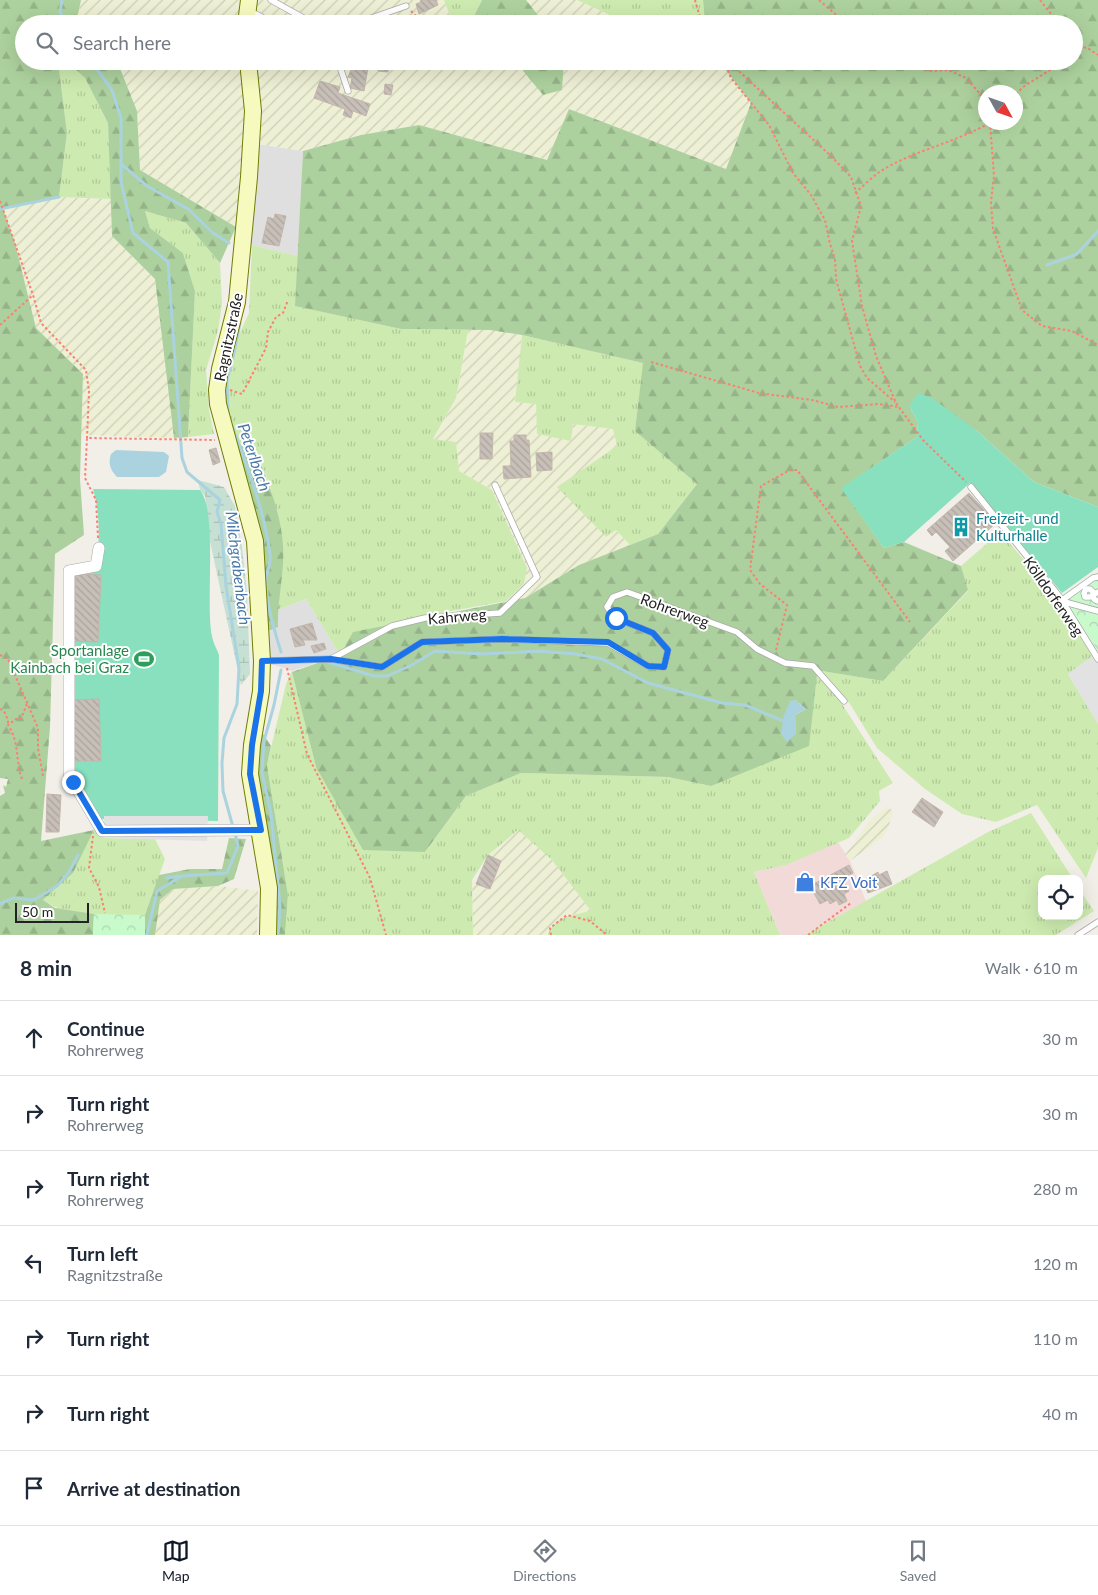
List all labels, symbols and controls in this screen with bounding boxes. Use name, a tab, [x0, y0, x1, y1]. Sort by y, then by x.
search box	[15, 15, 1083, 70]
icon: search	[33, 29, 61, 57]
text: Search here	[73, 31, 171, 54]
north arrow	[978, 85, 1023, 130]
street label: Ragnitzstraße	[210, 291, 246, 383]
water label: Peterlbach	[234, 420, 276, 494]
place label: Freizeit- und Kulturhalle	[976, 509, 1059, 544]
water label: Milchgrabenbach	[223, 510, 255, 626]
building icon: Freizeit- und Kulturhalle	[950, 516, 972, 538]
street label: Kölldorferweg	[1020, 553, 1088, 639]
street label: Rohrerweg	[638, 589, 712, 631]
street label: Kahrweg	[427, 604, 487, 628]
route start	[605, 607, 628, 630]
place label: Sportanlage Kainbach bei Graz	[10, 641, 129, 676]
sports icon: Sportanlage Kainbach bei Graz	[133, 648, 155, 670]
route end	[62, 771, 85, 794]
shop icon: KFZ Voit	[794, 871, 816, 893]
place label: KFZ Voit	[820, 873, 878, 891]
map controls	[1038, 875, 1083, 920]
button: locate	[1038, 875, 1083, 920]
scale bar	[15, 900, 89, 923]
text: 50 m	[22, 903, 53, 920]
text: 8 min	[20, 955, 72, 980]
text: Walk · 610 m	[985, 958, 1078, 977]
text: Continue	[67, 1017, 145, 1040]
icon: ahead	[20, 1024, 48, 1052]
text: 30 m	[1042, 1029, 1078, 1048]
text: Rohrerweg	[67, 1040, 144, 1059]
text: Turn right	[67, 1092, 149, 1115]
icon: right	[20, 1099, 48, 1127]
text: 30 m	[1042, 1104, 1078, 1123]
text: Rohrerweg	[67, 1115, 144, 1134]
text: Turn right	[67, 1167, 149, 1190]
icon: right	[20, 1174, 48, 1202]
text: 280 m	[1033, 1179, 1078, 1198]
text: Rohrerweg	[67, 1190, 144, 1209]
text: Turn left	[67, 1242, 138, 1265]
icon: left	[20, 1249, 48, 1277]
text: 120 m	[1033, 1254, 1078, 1273]
text: Ragnitzstraße	[67, 1265, 163, 1284]
icon: right	[20, 1324, 48, 1352]
text: Turn right	[67, 1327, 149, 1350]
text: 110 m	[1033, 1329, 1078, 1348]
icon: right	[20, 1399, 48, 1427]
text: Turn right	[67, 1402, 149, 1425]
text: 40 m	[1042, 1404, 1078, 1423]
icon: arrive	[20, 1474, 48, 1502]
text: Arrive at destination	[67, 1477, 240, 1500]
tab: Map	[162, 1537, 190, 1584]
tab: Directions	[513, 1537, 576, 1584]
tab: Saved	[900, 1537, 936, 1584]

